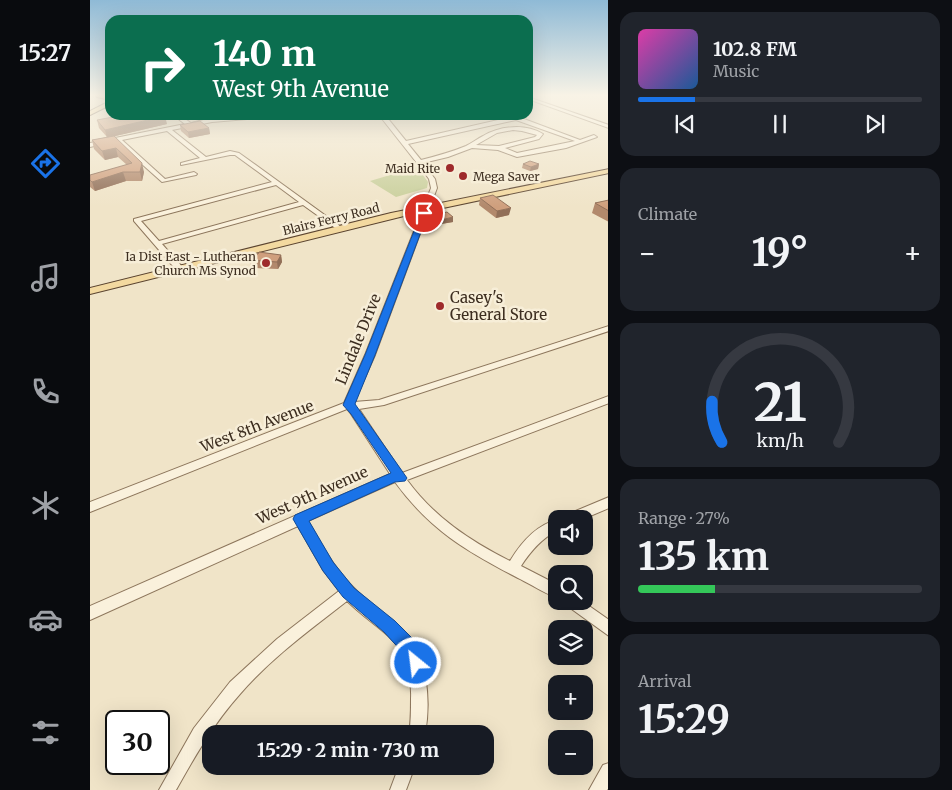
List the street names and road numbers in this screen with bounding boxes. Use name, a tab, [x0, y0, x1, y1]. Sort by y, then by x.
street label: Blairs Ferry Road	[281, 200, 381, 238]
street label: Lindale Drive	[331, 291, 385, 387]
street label: West 8th Avenue	[197, 396, 316, 457]
street label: West 9th Avenue	[252, 462, 371, 528]

